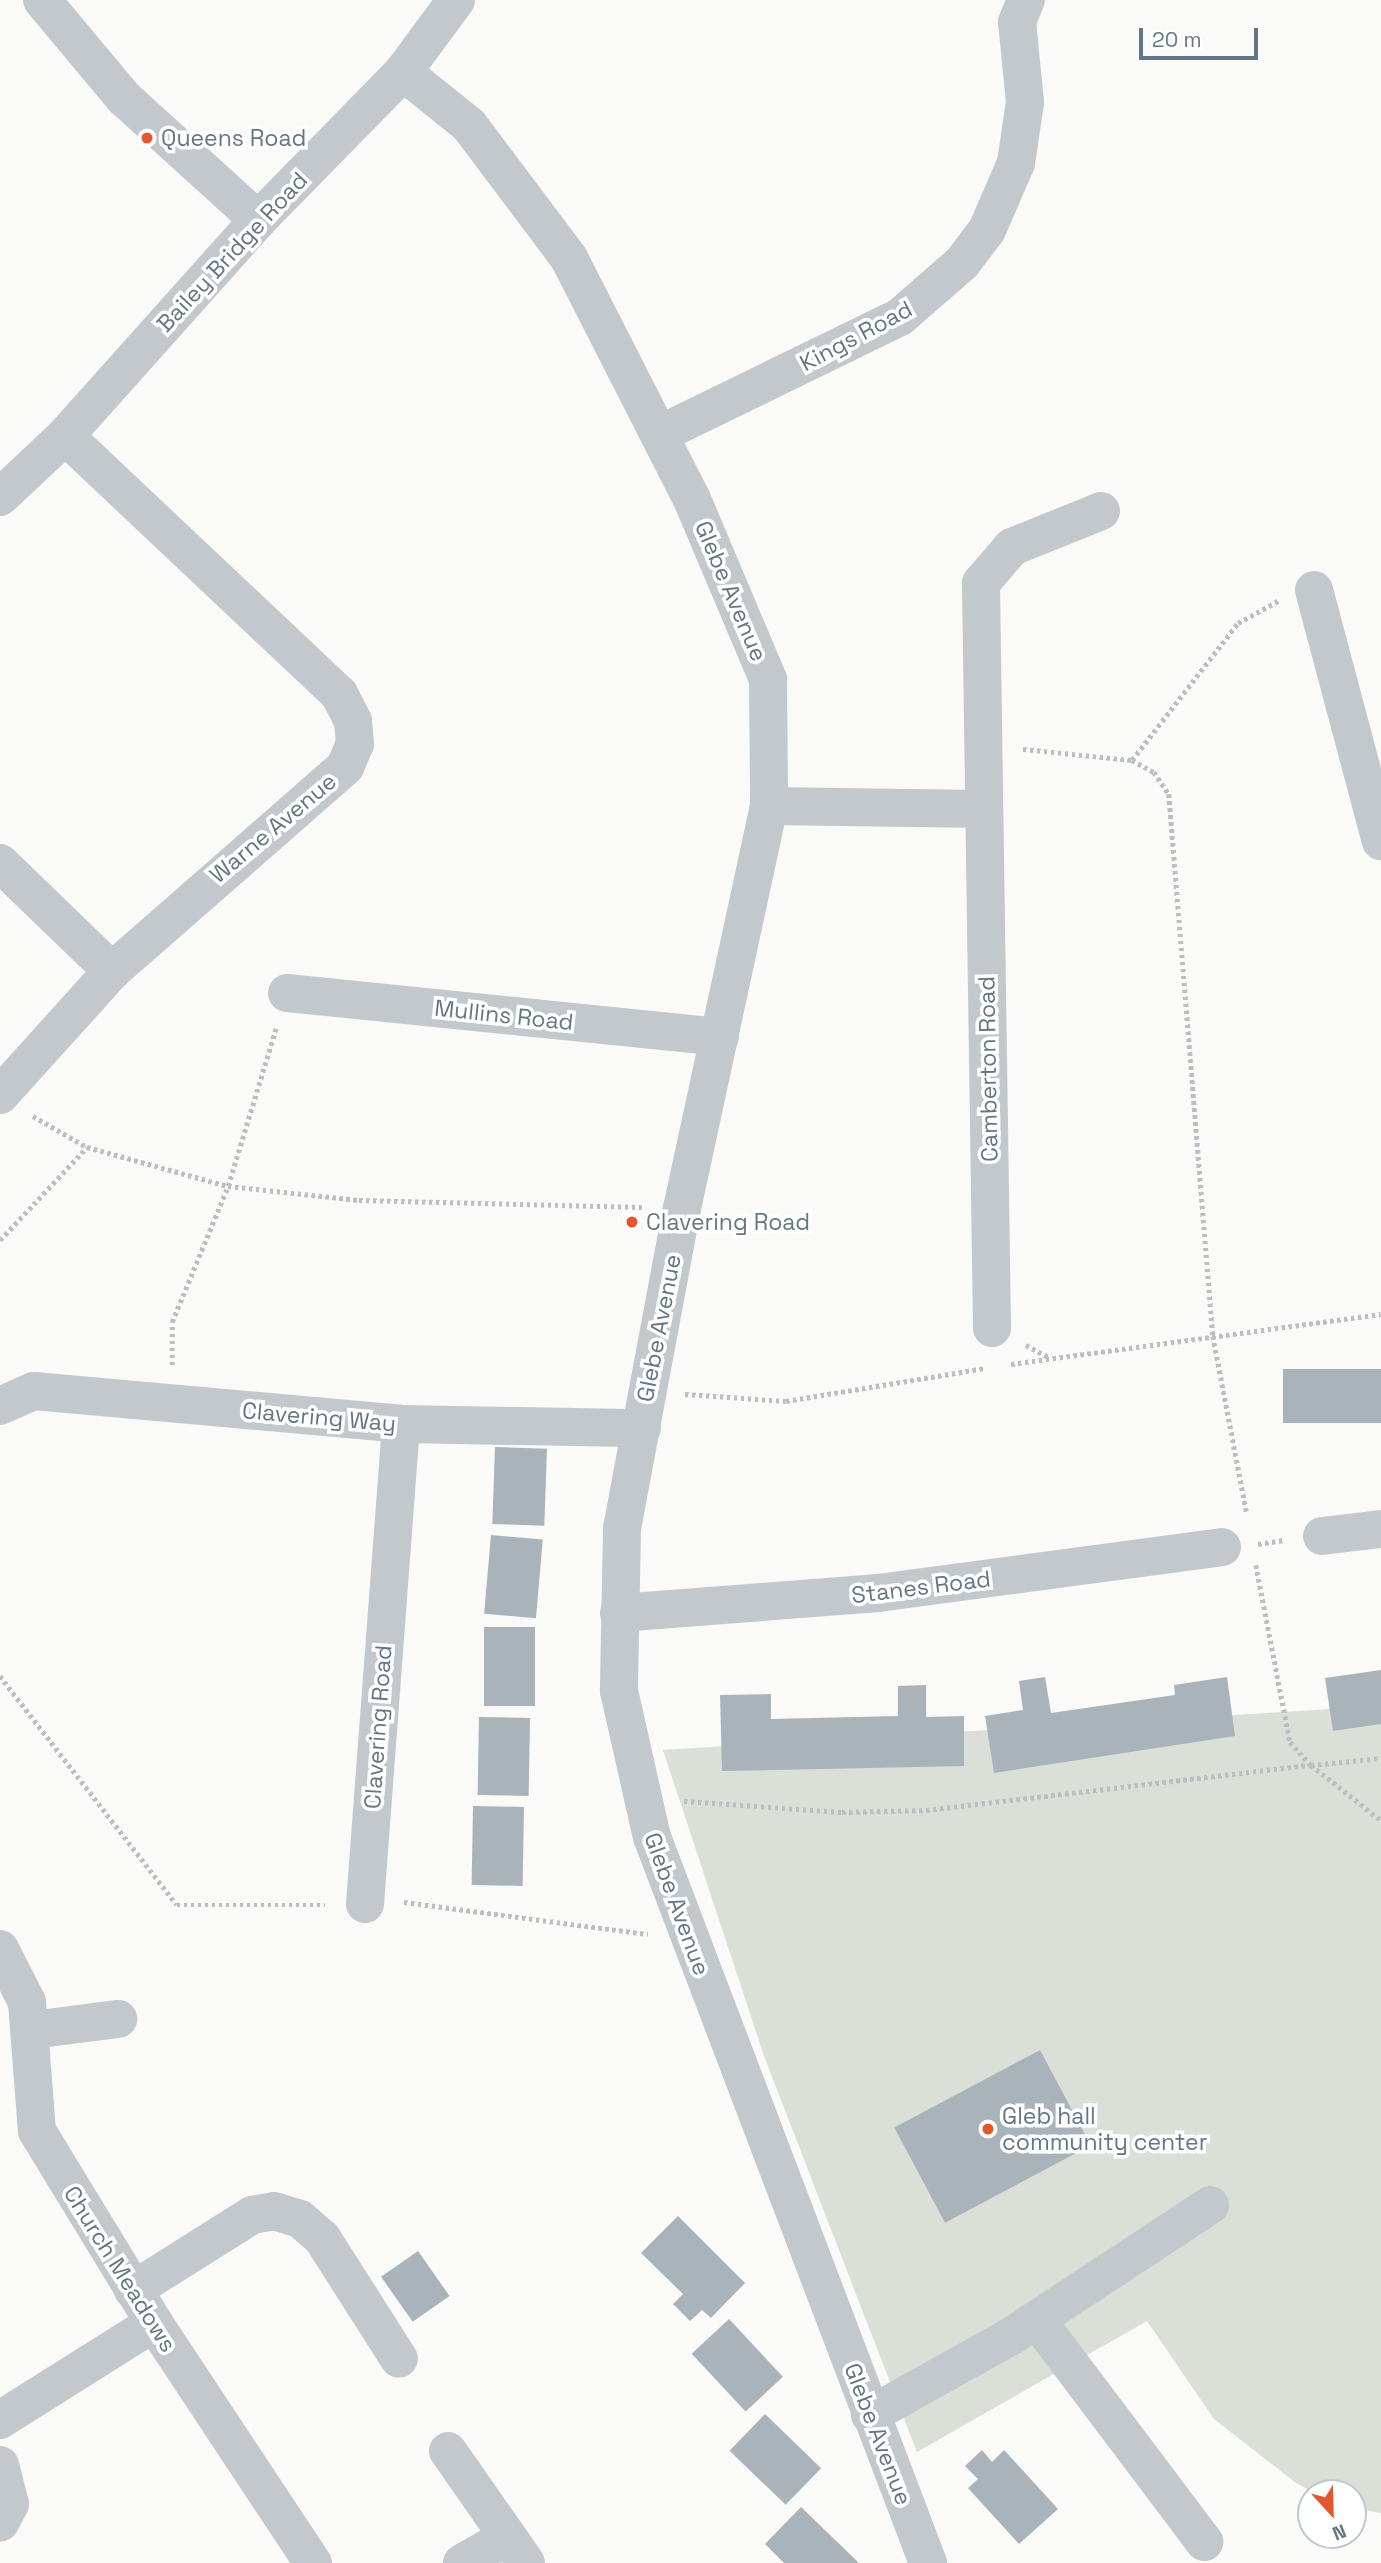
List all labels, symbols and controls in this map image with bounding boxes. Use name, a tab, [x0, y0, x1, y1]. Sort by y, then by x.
scale bar	[1143, 14, 1262, 58]
text: 20 m	[1152, 26, 1202, 53]
place label: Queens Road	[161, 124, 306, 152]
marker: Queens Road	[139, 130, 155, 146]
street label: Bailey Bridge Road	[151, 166, 313, 338]
street label: Kings Road	[795, 295, 917, 377]
street label: Glebe Avenue	[689, 517, 773, 665]
street label: Warne Avenue	[204, 767, 342, 889]
street label: Camberton Road	[973, 976, 1003, 1162]
street label: Mullins Road	[433, 994, 575, 1036]
place label: Clavering Road	[646, 1208, 810, 1236]
marker: Clavering Road	[624, 1214, 640, 1230]
street label: Glebe Avenue	[631, 1252, 687, 1404]
street label: Clavering Way	[241, 1397, 397, 1437]
street label: Stanes Road	[850, 1565, 992, 1609]
street label: Clavering Road	[359, 1644, 397, 1810]
street label: Glebe Avenue	[638, 1829, 716, 1979]
place label: Gleb hall community center	[1002, 2102, 1207, 2156]
marker: Gleb hall community center	[980, 2121, 996, 2137]
street label: Church Meadows	[58, 2181, 182, 2357]
street label: Glebe Avenue	[838, 2359, 918, 2509]
north arrow	[1297, 2479, 1367, 2549]
text: N	[1329, 2518, 1350, 2546]

